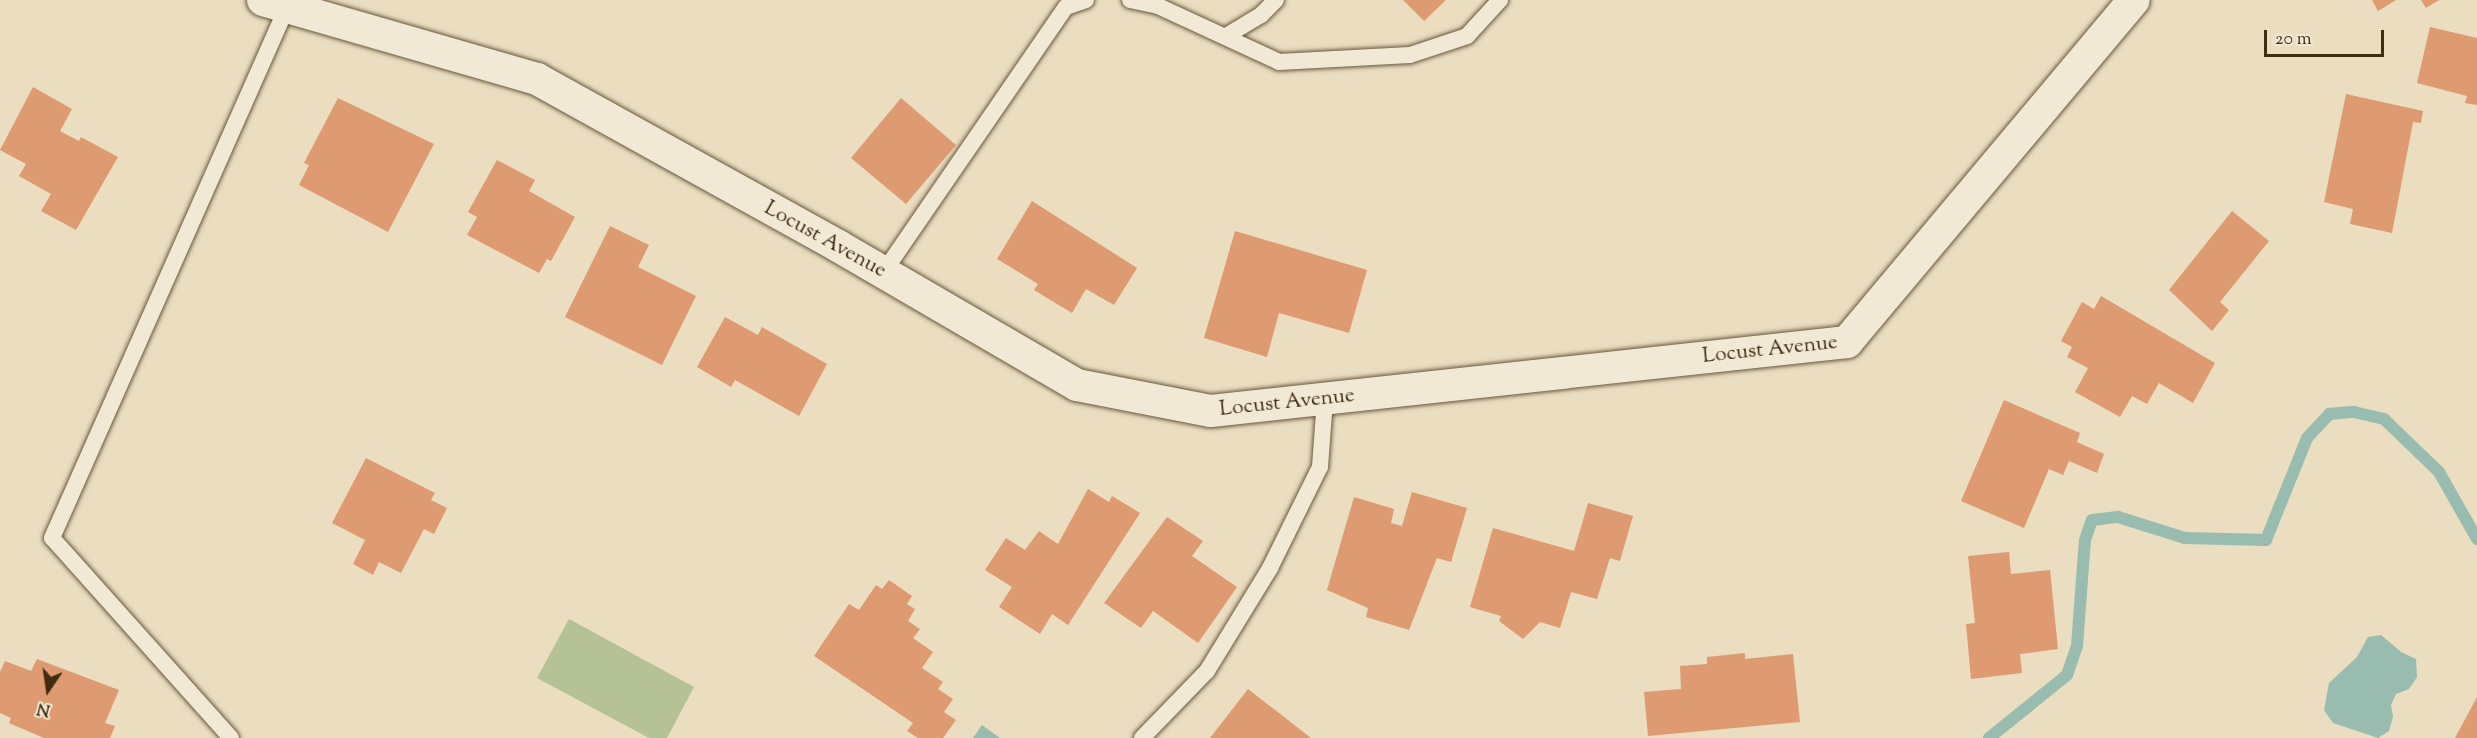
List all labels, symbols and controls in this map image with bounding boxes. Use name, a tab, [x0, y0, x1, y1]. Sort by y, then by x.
scale bar	[2267, 18, 2387, 56]
text: 20 m	[2275, 27, 2312, 53]
street label: Locust Avenue	[760, 196, 890, 284]
street label: Locust Avenue	[1701, 330, 1839, 370]
street label: Locust Avenue	[1218, 383, 1356, 423]
north arrow	[18, 660, 78, 720]
text: N	[35, 695, 53, 721]

